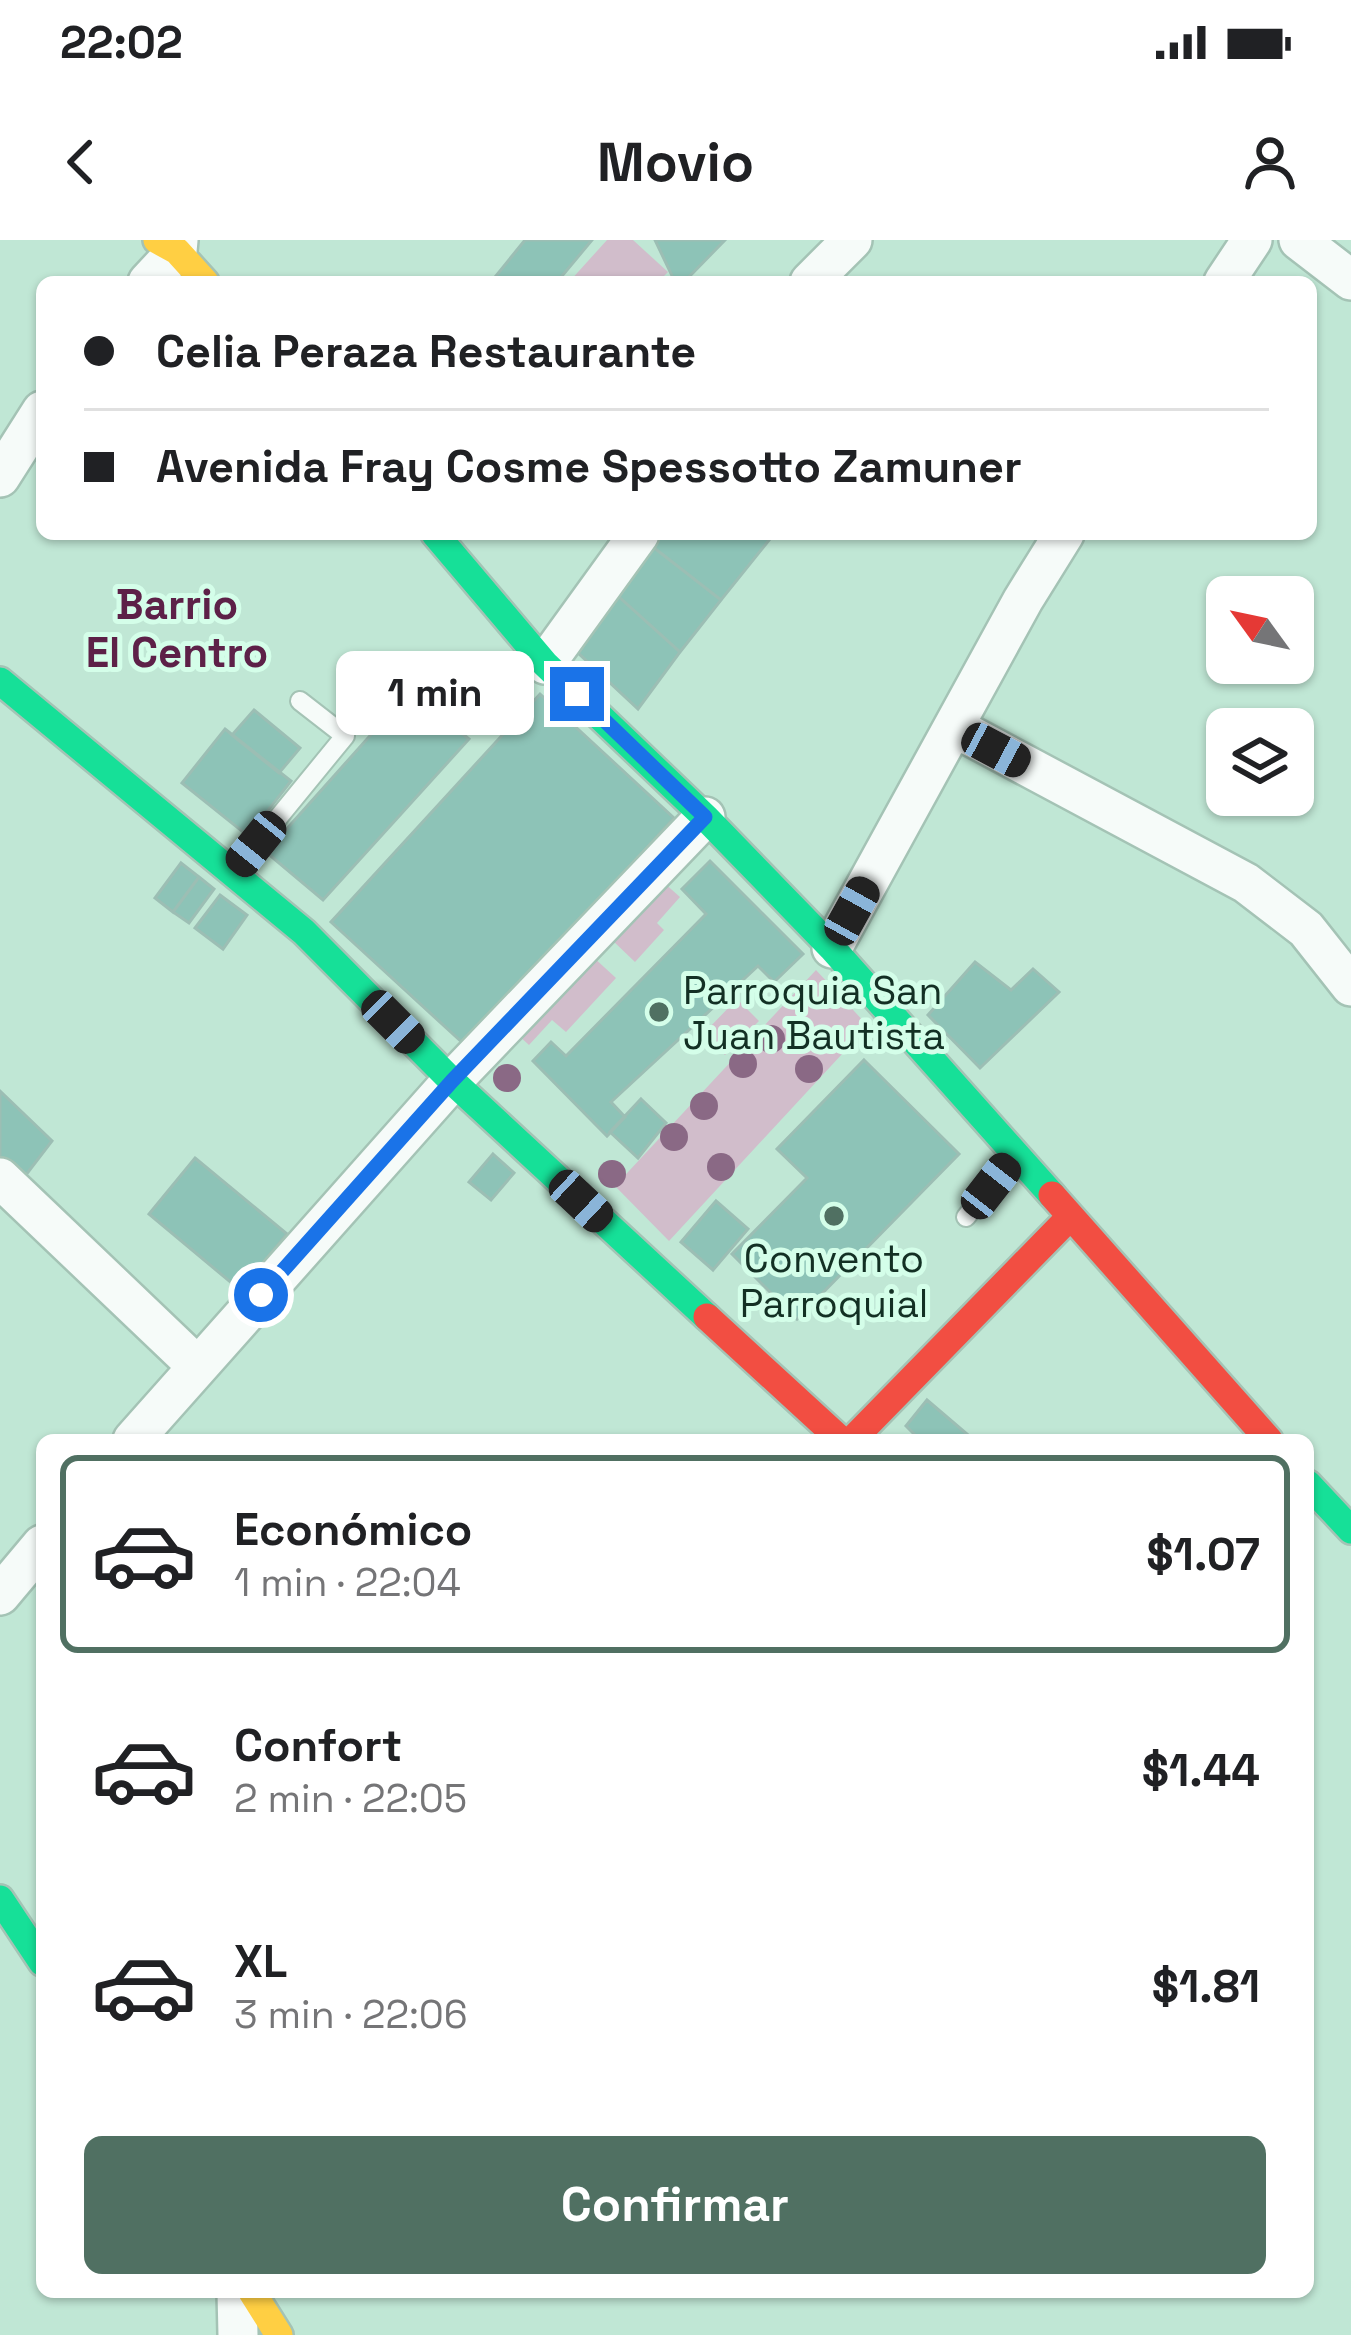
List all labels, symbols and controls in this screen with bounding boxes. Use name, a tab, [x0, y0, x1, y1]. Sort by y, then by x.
text: 22:02	[60, 14, 183, 71]
text: Movio	[597, 128, 754, 197]
icon: back	[48, 129, 114, 195]
icon: person	[1237, 129, 1303, 195]
text: Celia Peraza Restaurante	[156, 323, 696, 380]
text: Avenida Fray Cosme Spessotto Zamuner	[156, 438, 1022, 495]
north arrow	[1206, 576, 1314, 684]
map controls	[1206, 576, 1314, 816]
district label: Barrio El Centro	[86, 578, 268, 679]
callout: 1 min	[337, 652, 535, 736]
route end	[550, 667, 604, 721]
text: 1 min	[387, 668, 483, 717]
button: layers	[1206, 708, 1314, 816]
car	[956, 717, 1036, 783]
car	[219, 805, 293, 883]
car	[819, 871, 885, 951]
place label: Parroquia San Juan Bautista	[683, 966, 945, 1060]
car	[355, 984, 431, 1060]
marker: Parroquia San Juan Bautista	[646, 999, 672, 1025]
car	[955, 1147, 1027, 1225]
car	[542, 1163, 620, 1239]
marker: Convento Parroquial	[821, 1203, 847, 1229]
place label: Convento Parroquial	[740, 1234, 928, 1328]
route start	[234, 1268, 288, 1322]
icon: car	[90, 1500, 198, 1608]
text: Económico	[234, 1501, 472, 1558]
text: $1.07	[1146, 1526, 1260, 1583]
text: 1 min · 22:04	[234, 1558, 461, 1607]
icon: car	[90, 1716, 198, 1824]
text: Confort	[234, 1717, 402, 1774]
text: $1.44	[1142, 1742, 1260, 1799]
text: 2 min · 22:05	[234, 1774, 467, 1823]
icon: car	[90, 1932, 198, 2040]
text: XL	[234, 1933, 287, 1990]
text: $1.81	[1152, 1958, 1260, 2015]
text: 3 min · 22:06	[234, 1990, 468, 2039]
button: Confirmar	[84, 2136, 1266, 2274]

